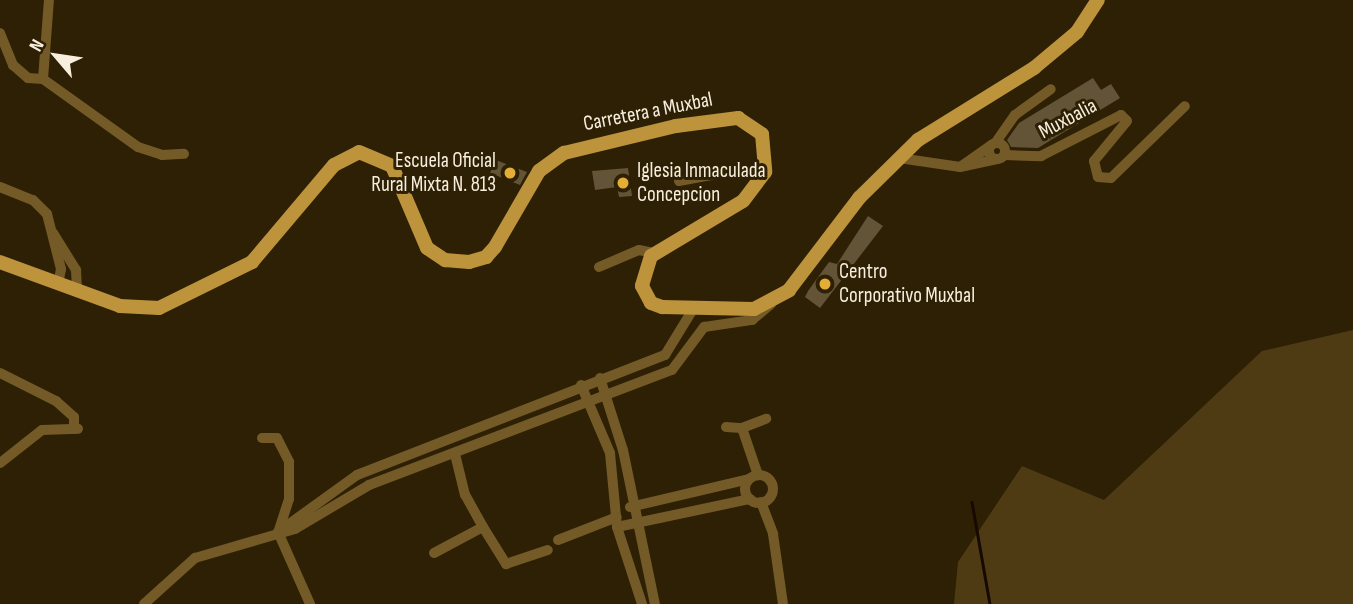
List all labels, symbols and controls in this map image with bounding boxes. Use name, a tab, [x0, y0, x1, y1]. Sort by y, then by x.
north arrow	[21, 21, 91, 91]
text: N	[25, 36, 50, 56]
street label: Carretera a Muxbal	[581, 87, 715, 137]
street label: Muxbalia	[1035, 93, 1101, 145]
place label: Escuela Oficial Rural Mixta N. 813	[371, 148, 496, 198]
place label: Iglesia Inmaculada Concepcion	[637, 158, 766, 208]
marker: Escuela Oficial Rural Mixta N. 813	[502, 165, 518, 181]
marker: Iglesia Inmaculada Concepcion	[615, 175, 631, 191]
place label: Centro Corporativo Muxbal	[839, 259, 975, 309]
marker: Centro Corporativo Muxbal	[817, 276, 833, 292]

